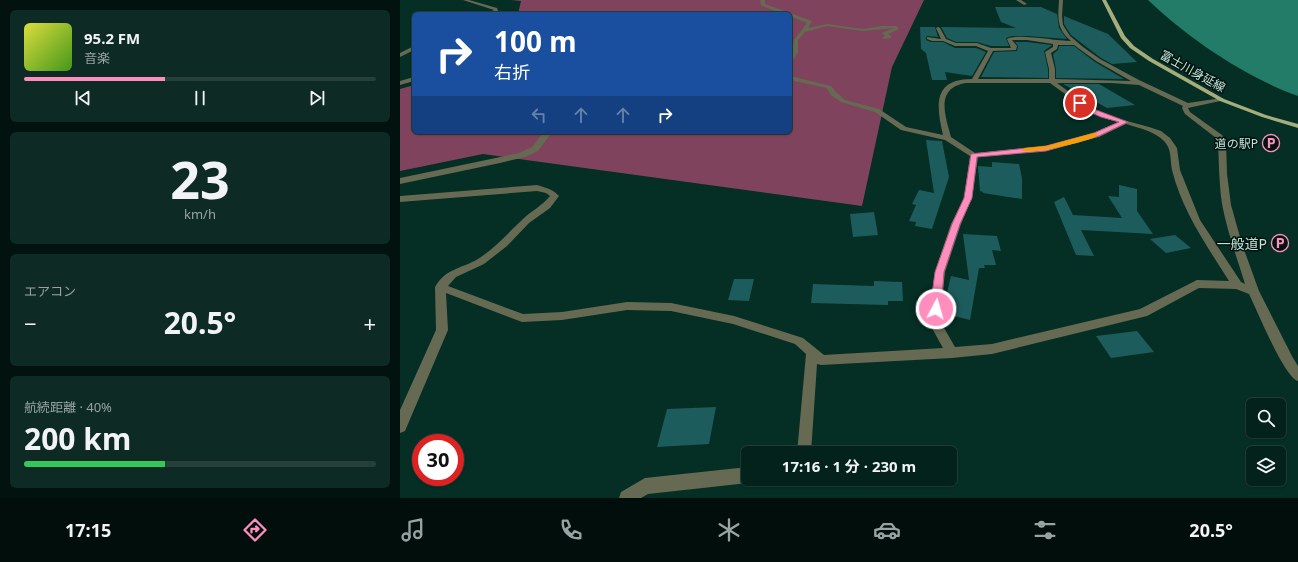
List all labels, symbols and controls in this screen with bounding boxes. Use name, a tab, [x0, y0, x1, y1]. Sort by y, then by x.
text: 100 m	[494, 22, 577, 60]
text: 95.2 FM	[84, 28, 140, 48]
icon: right	[428, 28, 480, 80]
street label: 富士川身延線	[1157, 46, 1229, 96]
text: 音楽	[84, 49, 110, 67]
text: 右折	[494, 60, 530, 84]
pin	[1063, 86, 1097, 120]
icon: previous	[72, 87, 94, 109]
icon: pause	[189, 87, 211, 109]
icon: next	[306, 87, 328, 109]
icon: arrive	[1069, 92, 1091, 114]
icon: left	[528, 104, 550, 126]
icon: ahead	[570, 104, 592, 126]
icon: ahead	[612, 104, 634, 126]
icon: right	[654, 104, 676, 126]
parking icon: 道の駅P	[1261, 133, 1281, 153]
place label: 道の駅P	[1215, 135, 1258, 152]
text: 23	[170, 143, 230, 214]
text: km/h	[184, 205, 216, 223]
parking icon: 一般道P	[1270, 233, 1290, 253]
place label: 一般道P	[1217, 234, 1267, 253]
text: エアコン	[24, 282, 76, 300]
position arrow	[915, 288, 957, 330]
text: 20.5°	[164, 302, 236, 343]
text: −	[24, 308, 37, 338]
text: +	[363, 308, 376, 338]
text: 航続距離 · 40%	[24, 398, 112, 416]
map controls	[1246, 398, 1286, 486]
button: search	[1246, 398, 1286, 438]
text: 200 km	[24, 418, 131, 459]
speed limit sign: 30	[412, 434, 464, 486]
button: layers	[1246, 446, 1286, 486]
text: 17:16 · 1 分 · 230 m	[782, 456, 916, 476]
icon: directions	[241, 516, 269, 544]
icon: music	[399, 516, 427, 544]
icon: phone	[557, 516, 585, 544]
icon: climate	[715, 516, 743, 544]
icon: car	[873, 516, 901, 544]
icon: filters	[1031, 516, 1059, 544]
text: 17:15	[65, 518, 111, 542]
text: 20.5°	[1189, 518, 1233, 542]

